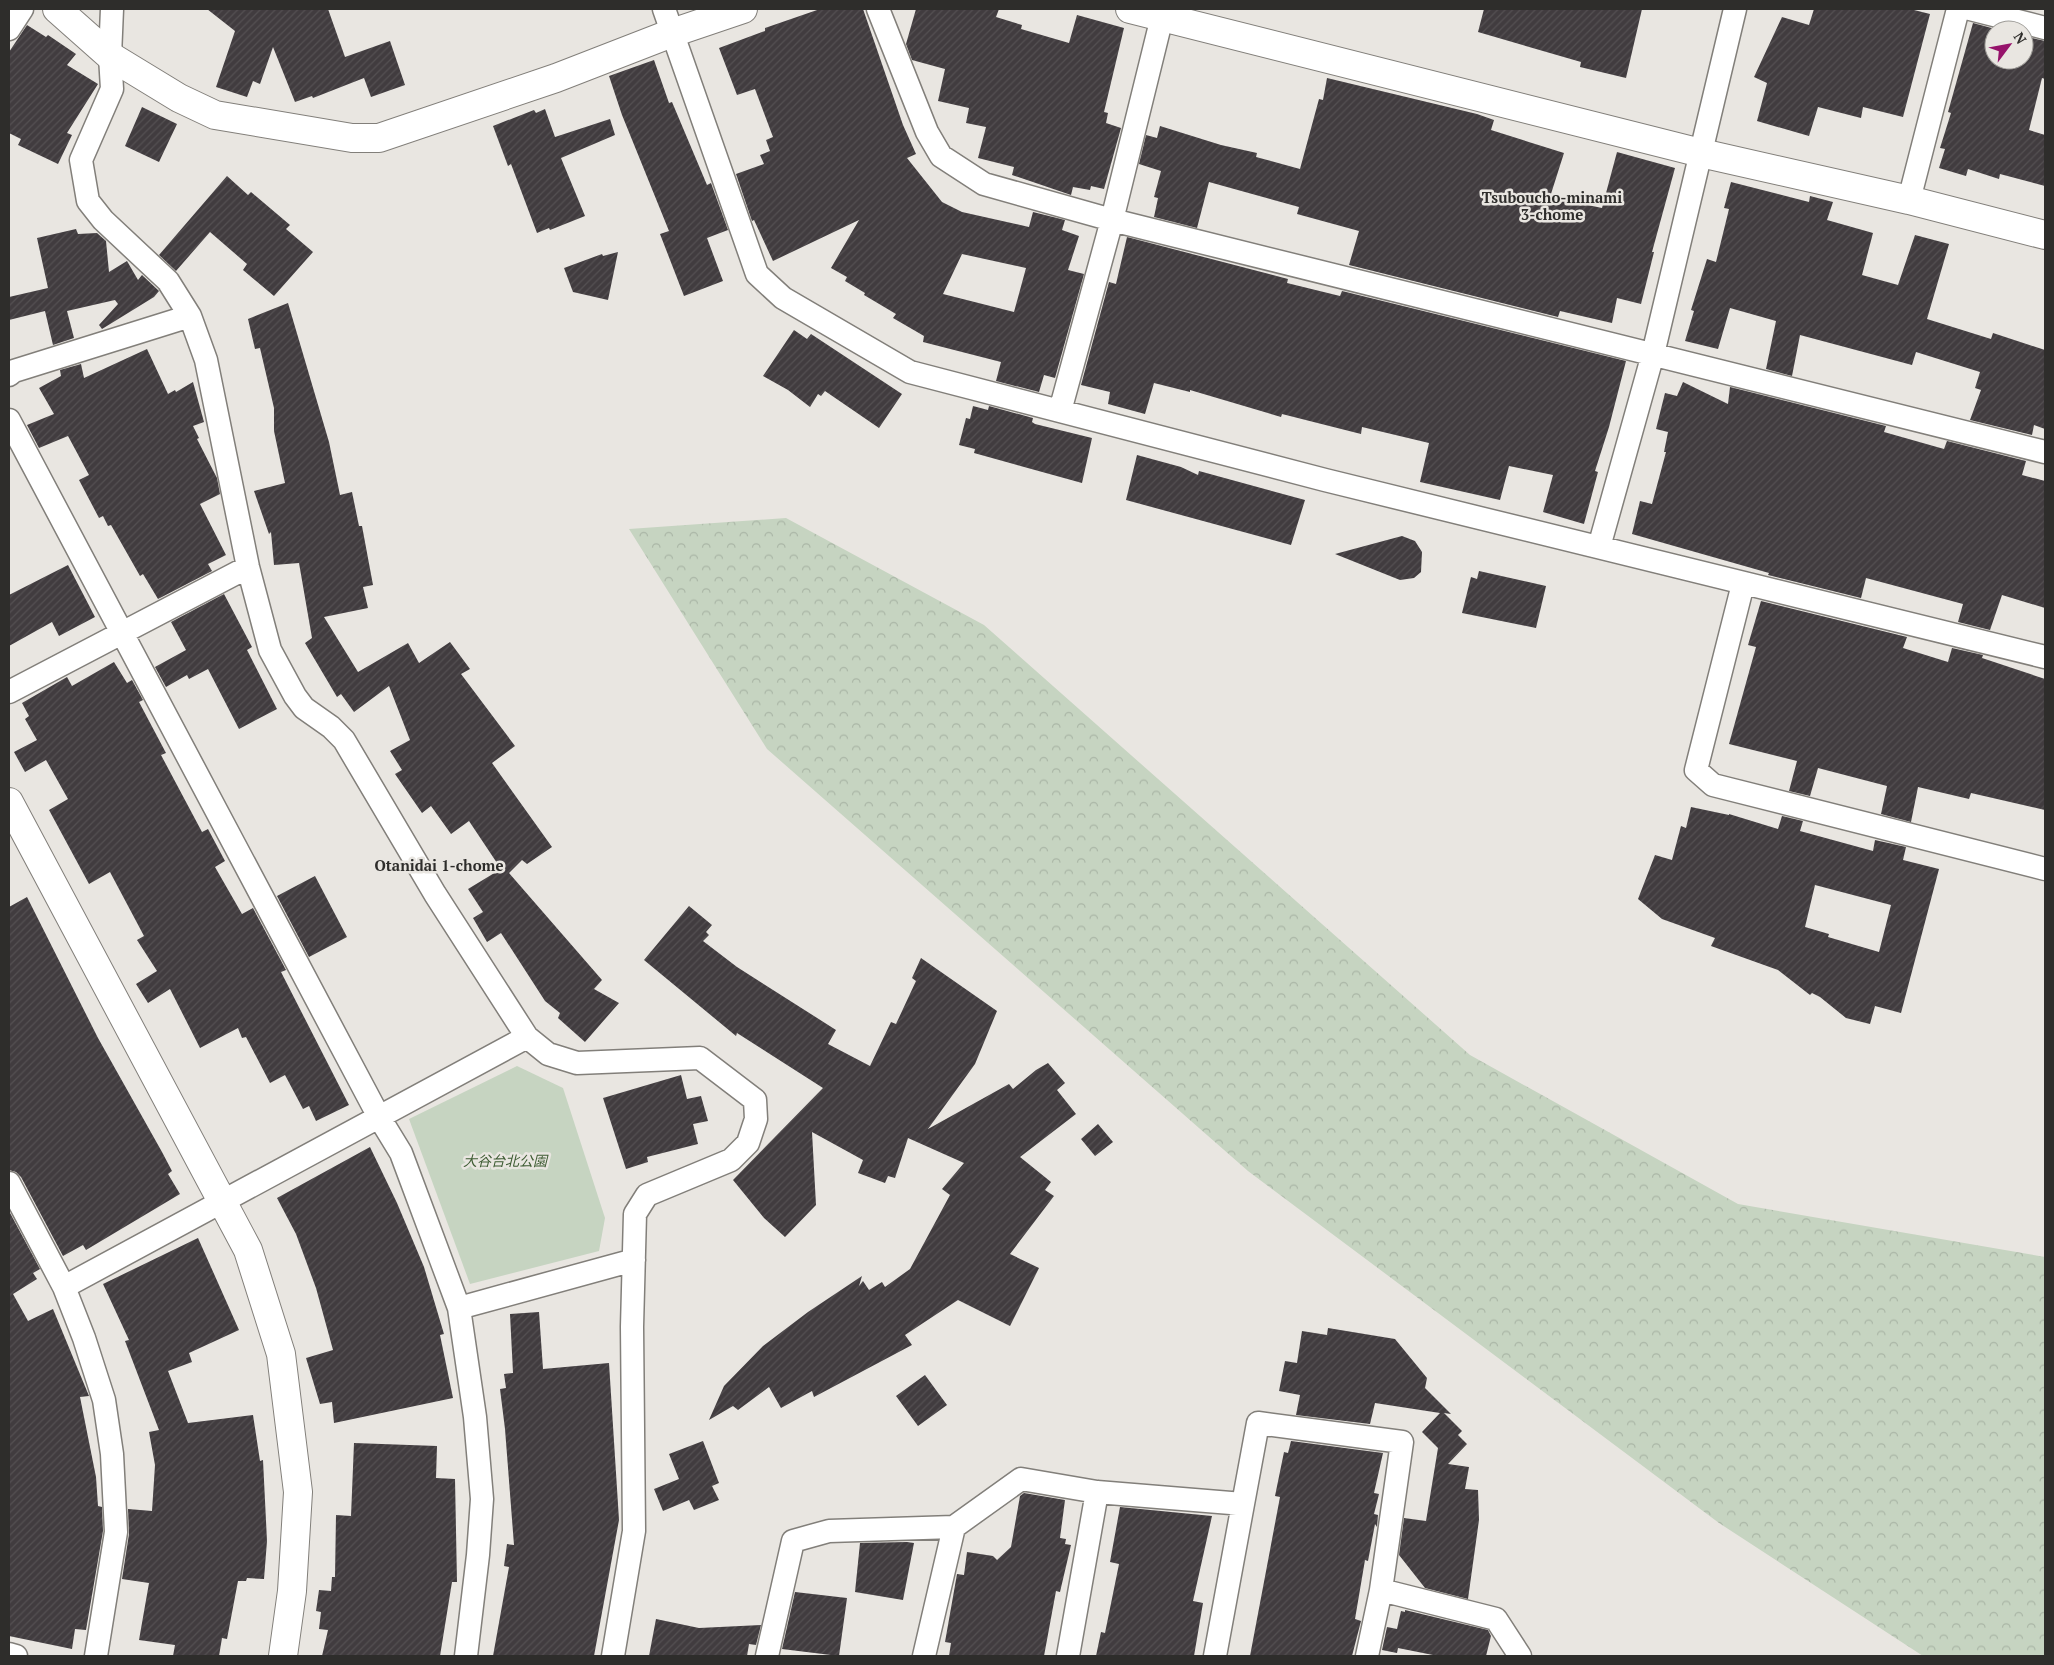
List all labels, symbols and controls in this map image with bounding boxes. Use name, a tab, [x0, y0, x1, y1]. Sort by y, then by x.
north arrow	[1984, 20, 2034, 70]
text: N	[2010, 28, 2032, 48]
district label: Tsuboucho-minami 3-chome	[1482, 187, 1622, 224]
district label: Otanidai 1-chome	[374, 855, 504, 875]
park label: 大谷台北公園	[463, 1151, 549, 1170]

